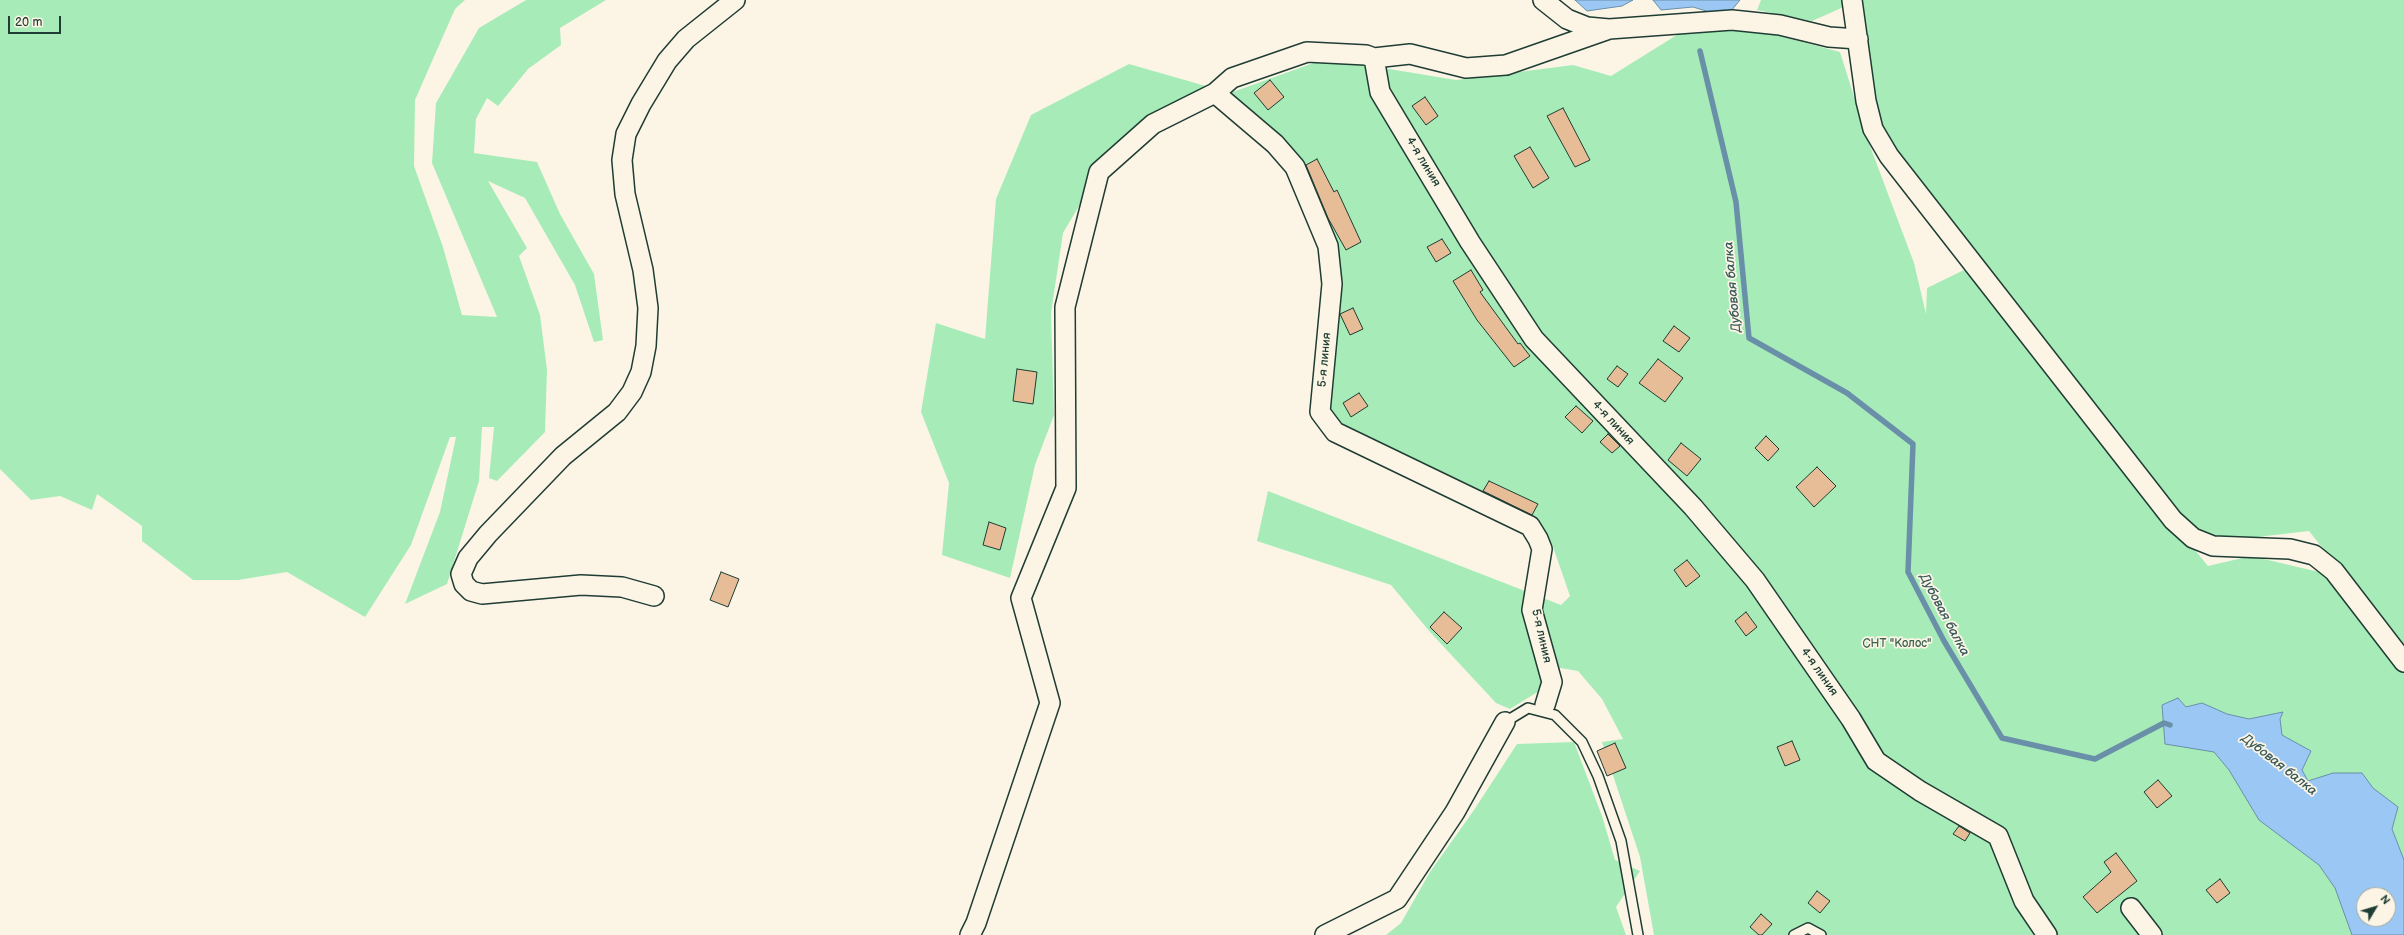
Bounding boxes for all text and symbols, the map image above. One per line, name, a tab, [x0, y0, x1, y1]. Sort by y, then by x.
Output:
scale bar	[10, 8, 63, 34]
text: 20 m	[15, 15, 42, 30]
street label: 4-я линия	[1403, 135, 1443, 189]
water label: Дубовая балка	[1721, 241, 1745, 333]
street label: 5-я линия	[1315, 332, 1335, 388]
street label: 4-я линия	[1589, 398, 1637, 448]
water label: Дубовая балка	[1916, 571, 1972, 659]
street label: 5-я линия	[1528, 608, 1554, 664]
park label: СНТ "Колос"	[1862, 637, 1932, 651]
street label: 4-я линия	[1797, 645, 1841, 699]
water label: Дубовая балка	[2238, 731, 2320, 799]
north arrow	[2356, 887, 2396, 927]
text: N	[2377, 893, 2393, 907]

